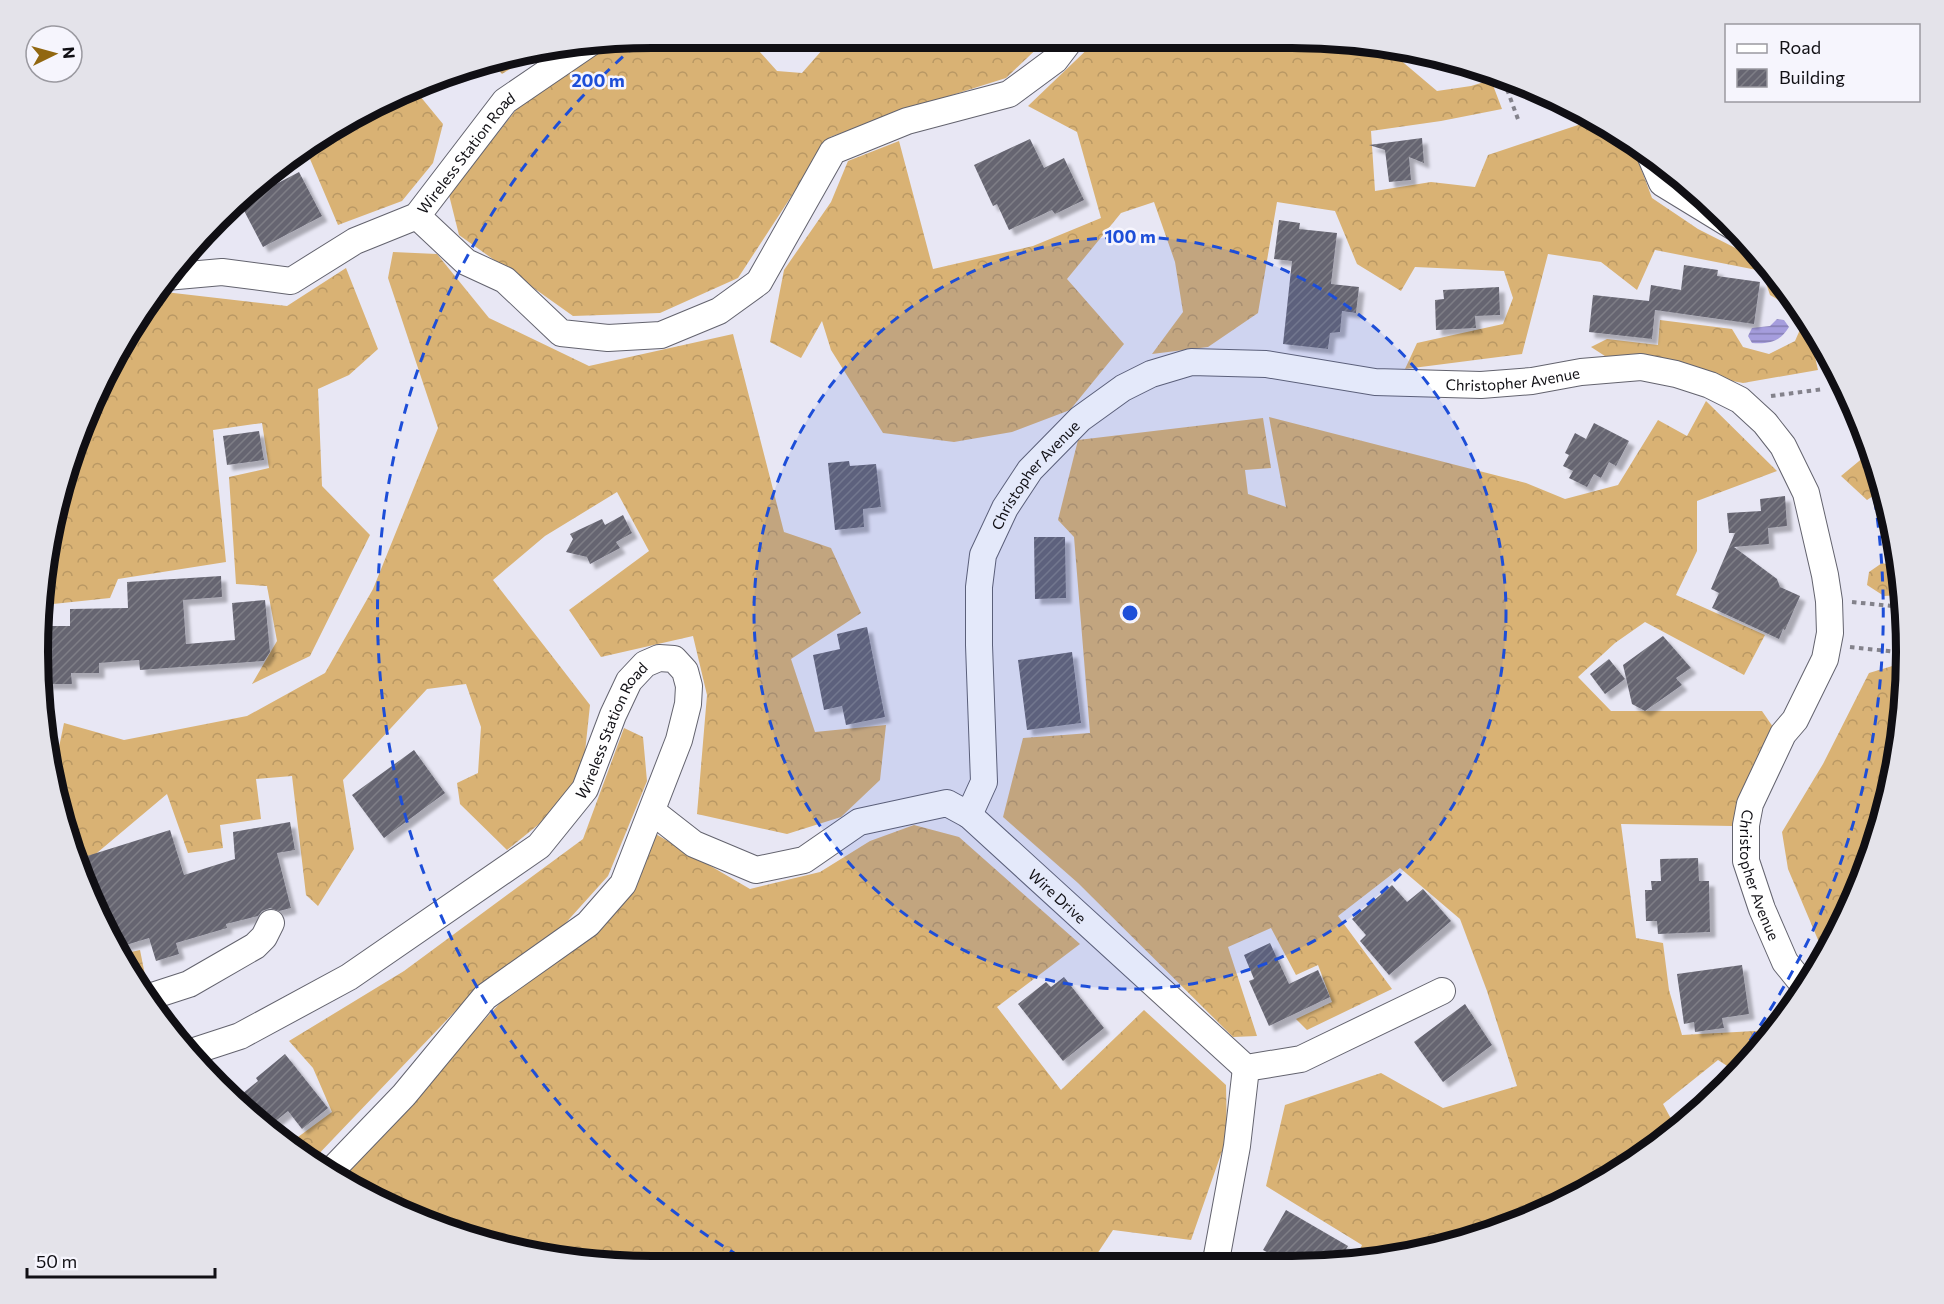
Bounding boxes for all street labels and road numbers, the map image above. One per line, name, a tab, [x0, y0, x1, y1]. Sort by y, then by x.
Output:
street label: Wireless Station Road	[413, 88, 518, 217]
street label: Christopher Avenue	[1445, 363, 1581, 394]
street label: Christopher Avenue	[987, 416, 1083, 533]
street label: Wireless Station Road	[572, 659, 651, 803]
street label: Christopher Avenue	[1736, 808, 1783, 943]
street label: Wire Drive	[1025, 865, 1090, 927]

